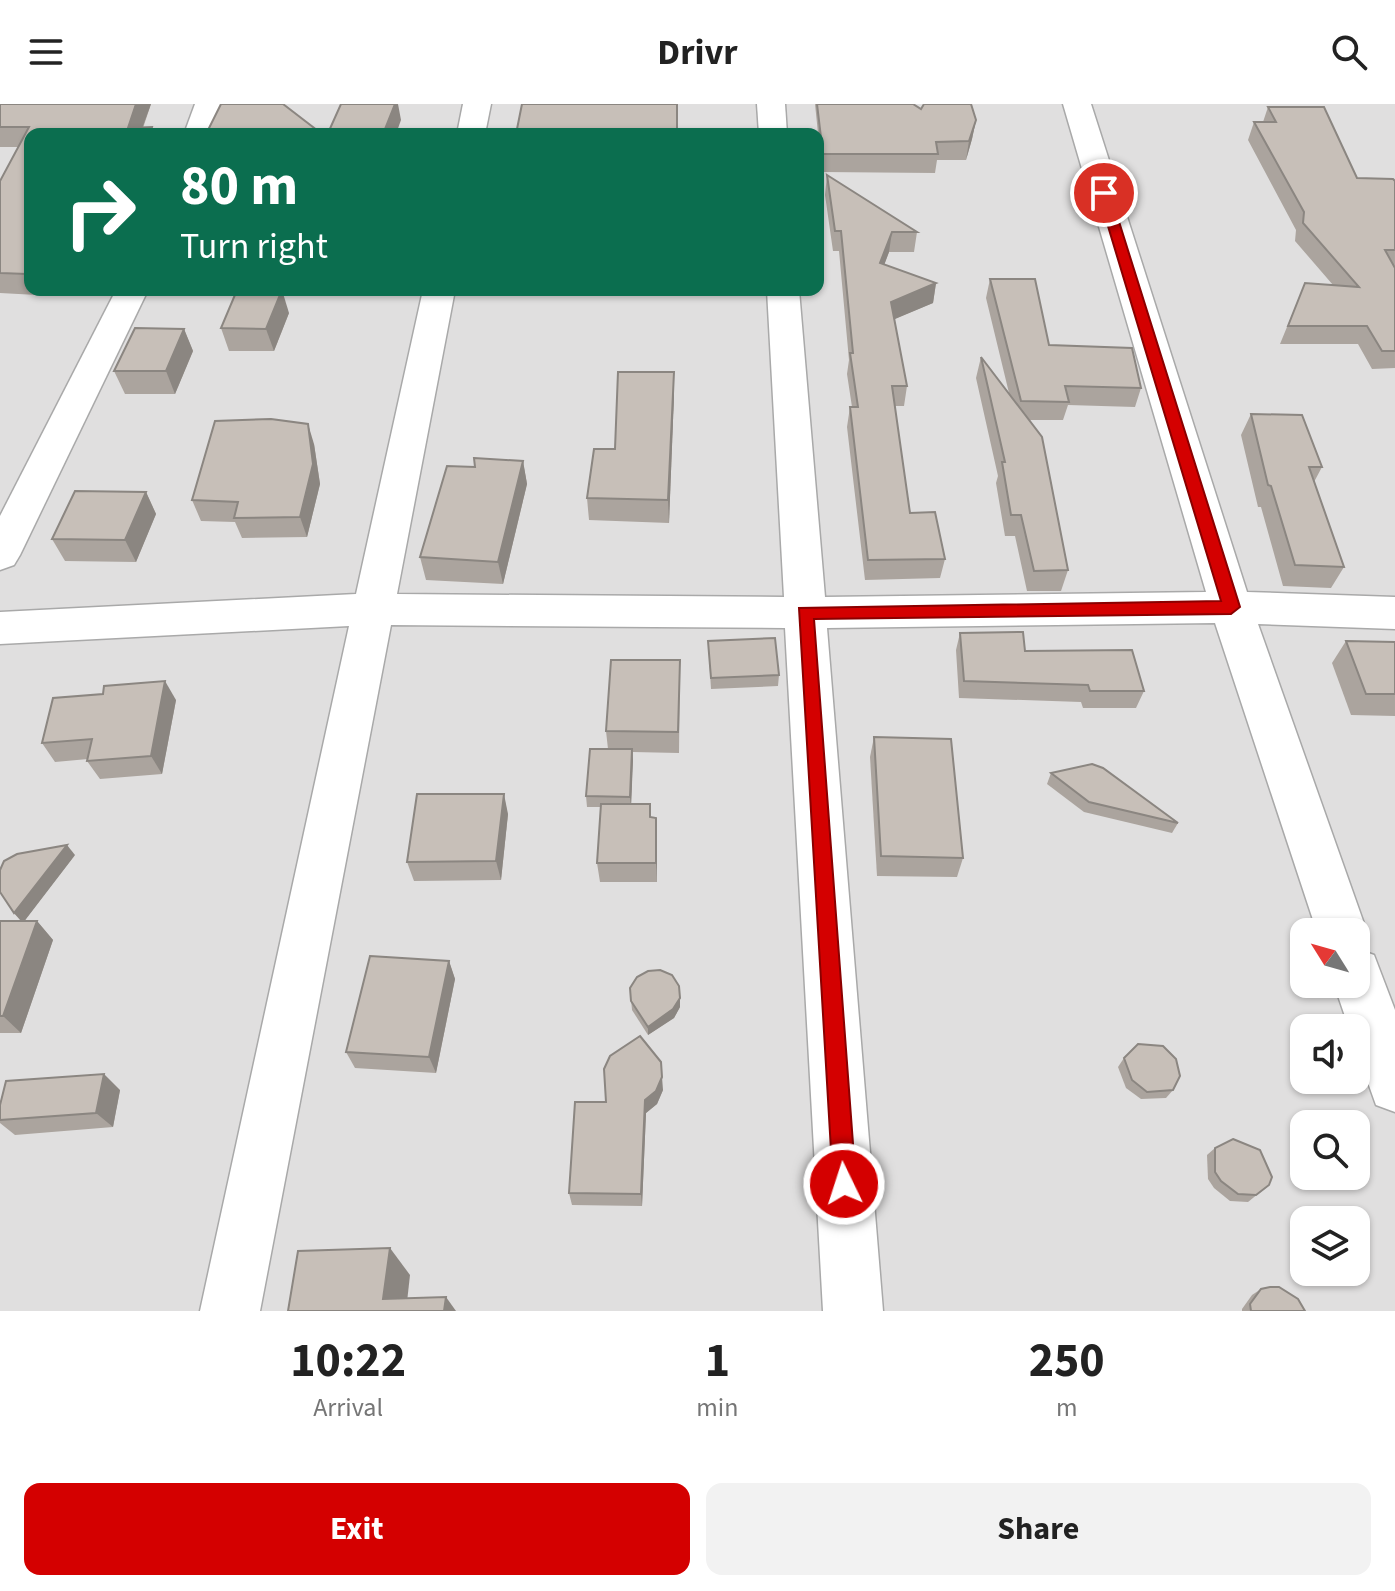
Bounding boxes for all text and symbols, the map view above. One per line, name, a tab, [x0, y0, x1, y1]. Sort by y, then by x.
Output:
text: Drivr	[657, 27, 738, 78]
icon: menu	[24, 30, 68, 74]
icon: search	[1327, 30, 1371, 74]
text: 80 m	[180, 147, 298, 226]
pin	[1070, 159, 1138, 227]
icon: right	[48, 160, 152, 264]
icon: arrive	[1082, 171, 1126, 215]
text: Turn right	[180, 221, 328, 272]
north arrow	[1290, 918, 1370, 998]
map controls	[1290, 918, 1370, 1286]
button: sound	[1290, 1014, 1370, 1094]
button: search	[1290, 1110, 1370, 1190]
position arrow	[802, 1142, 886, 1226]
button: layers	[1290, 1206, 1370, 1286]
text: 10:22	[290, 1327, 406, 1395]
text: 1	[705, 1327, 730, 1395]
text: 250	[1029, 1327, 1105, 1395]
text: Arrival	[313, 1389, 383, 1426]
text: min	[696, 1389, 738, 1426]
text: m	[1056, 1389, 1077, 1426]
button: Exit	[24, 1483, 690, 1575]
button: Share	[706, 1483, 1371, 1575]

